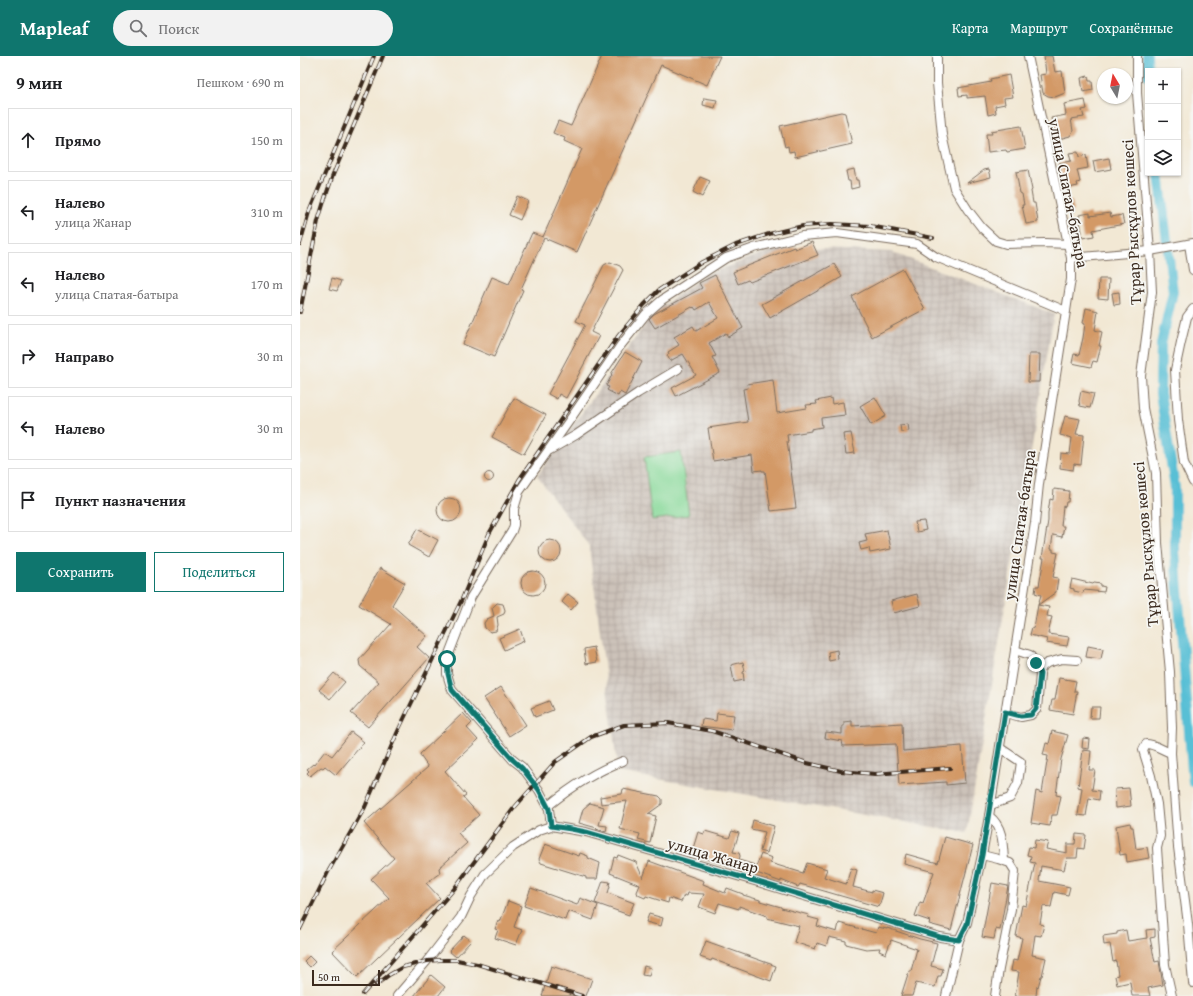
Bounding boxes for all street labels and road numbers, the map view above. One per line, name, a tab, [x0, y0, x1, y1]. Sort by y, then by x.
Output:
street label: улица Спатая-батыра	[1043, 115, 1095, 270]
street label: Тұрар Рысқұлов көшесі	[1115, 138, 1147, 305]
street label: улица Спатая-батыра	[996, 448, 1042, 603]
street label: Тұрар Рысқұлов көшесі	[1126, 460, 1164, 628]
street label: улица Жанар	[664, 830, 762, 880]

